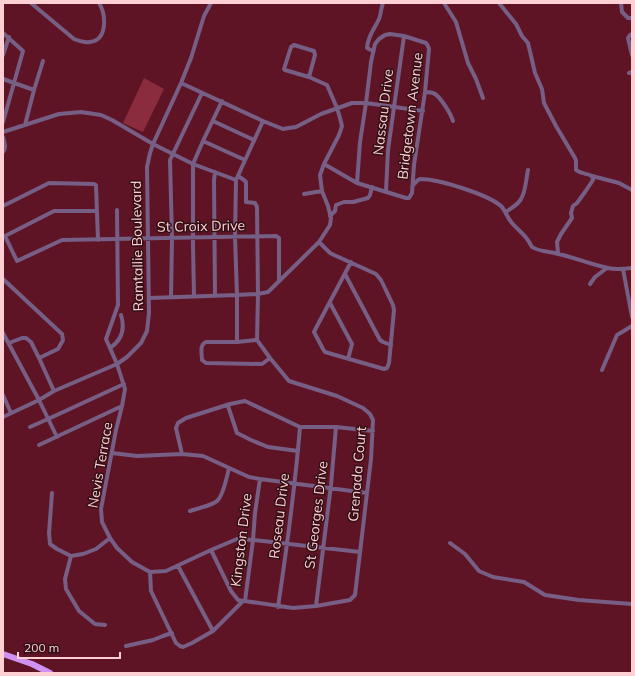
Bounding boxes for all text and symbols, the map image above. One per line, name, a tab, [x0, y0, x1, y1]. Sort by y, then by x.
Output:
street label: Bridgetown Avenue	[393, 51, 427, 181]
street label: Nassau Drive	[369, 68, 397, 156]
street label: Ramtallie Boulevard	[127, 181, 147, 311]
street label: St Croix Drive	[157, 216, 245, 236]
street label: Nevis Terrace	[84, 420, 116, 510]
street label: Grenada Court	[344, 426, 370, 522]
street label: St Georges Drive	[300, 460, 332, 570]
street label: Roseau Drive	[265, 472, 293, 560]
street label: Kingston Drive	[226, 492, 256, 588]
scale bar	[18, 634, 120, 660]
text: 200 m	[24, 640, 59, 655]

